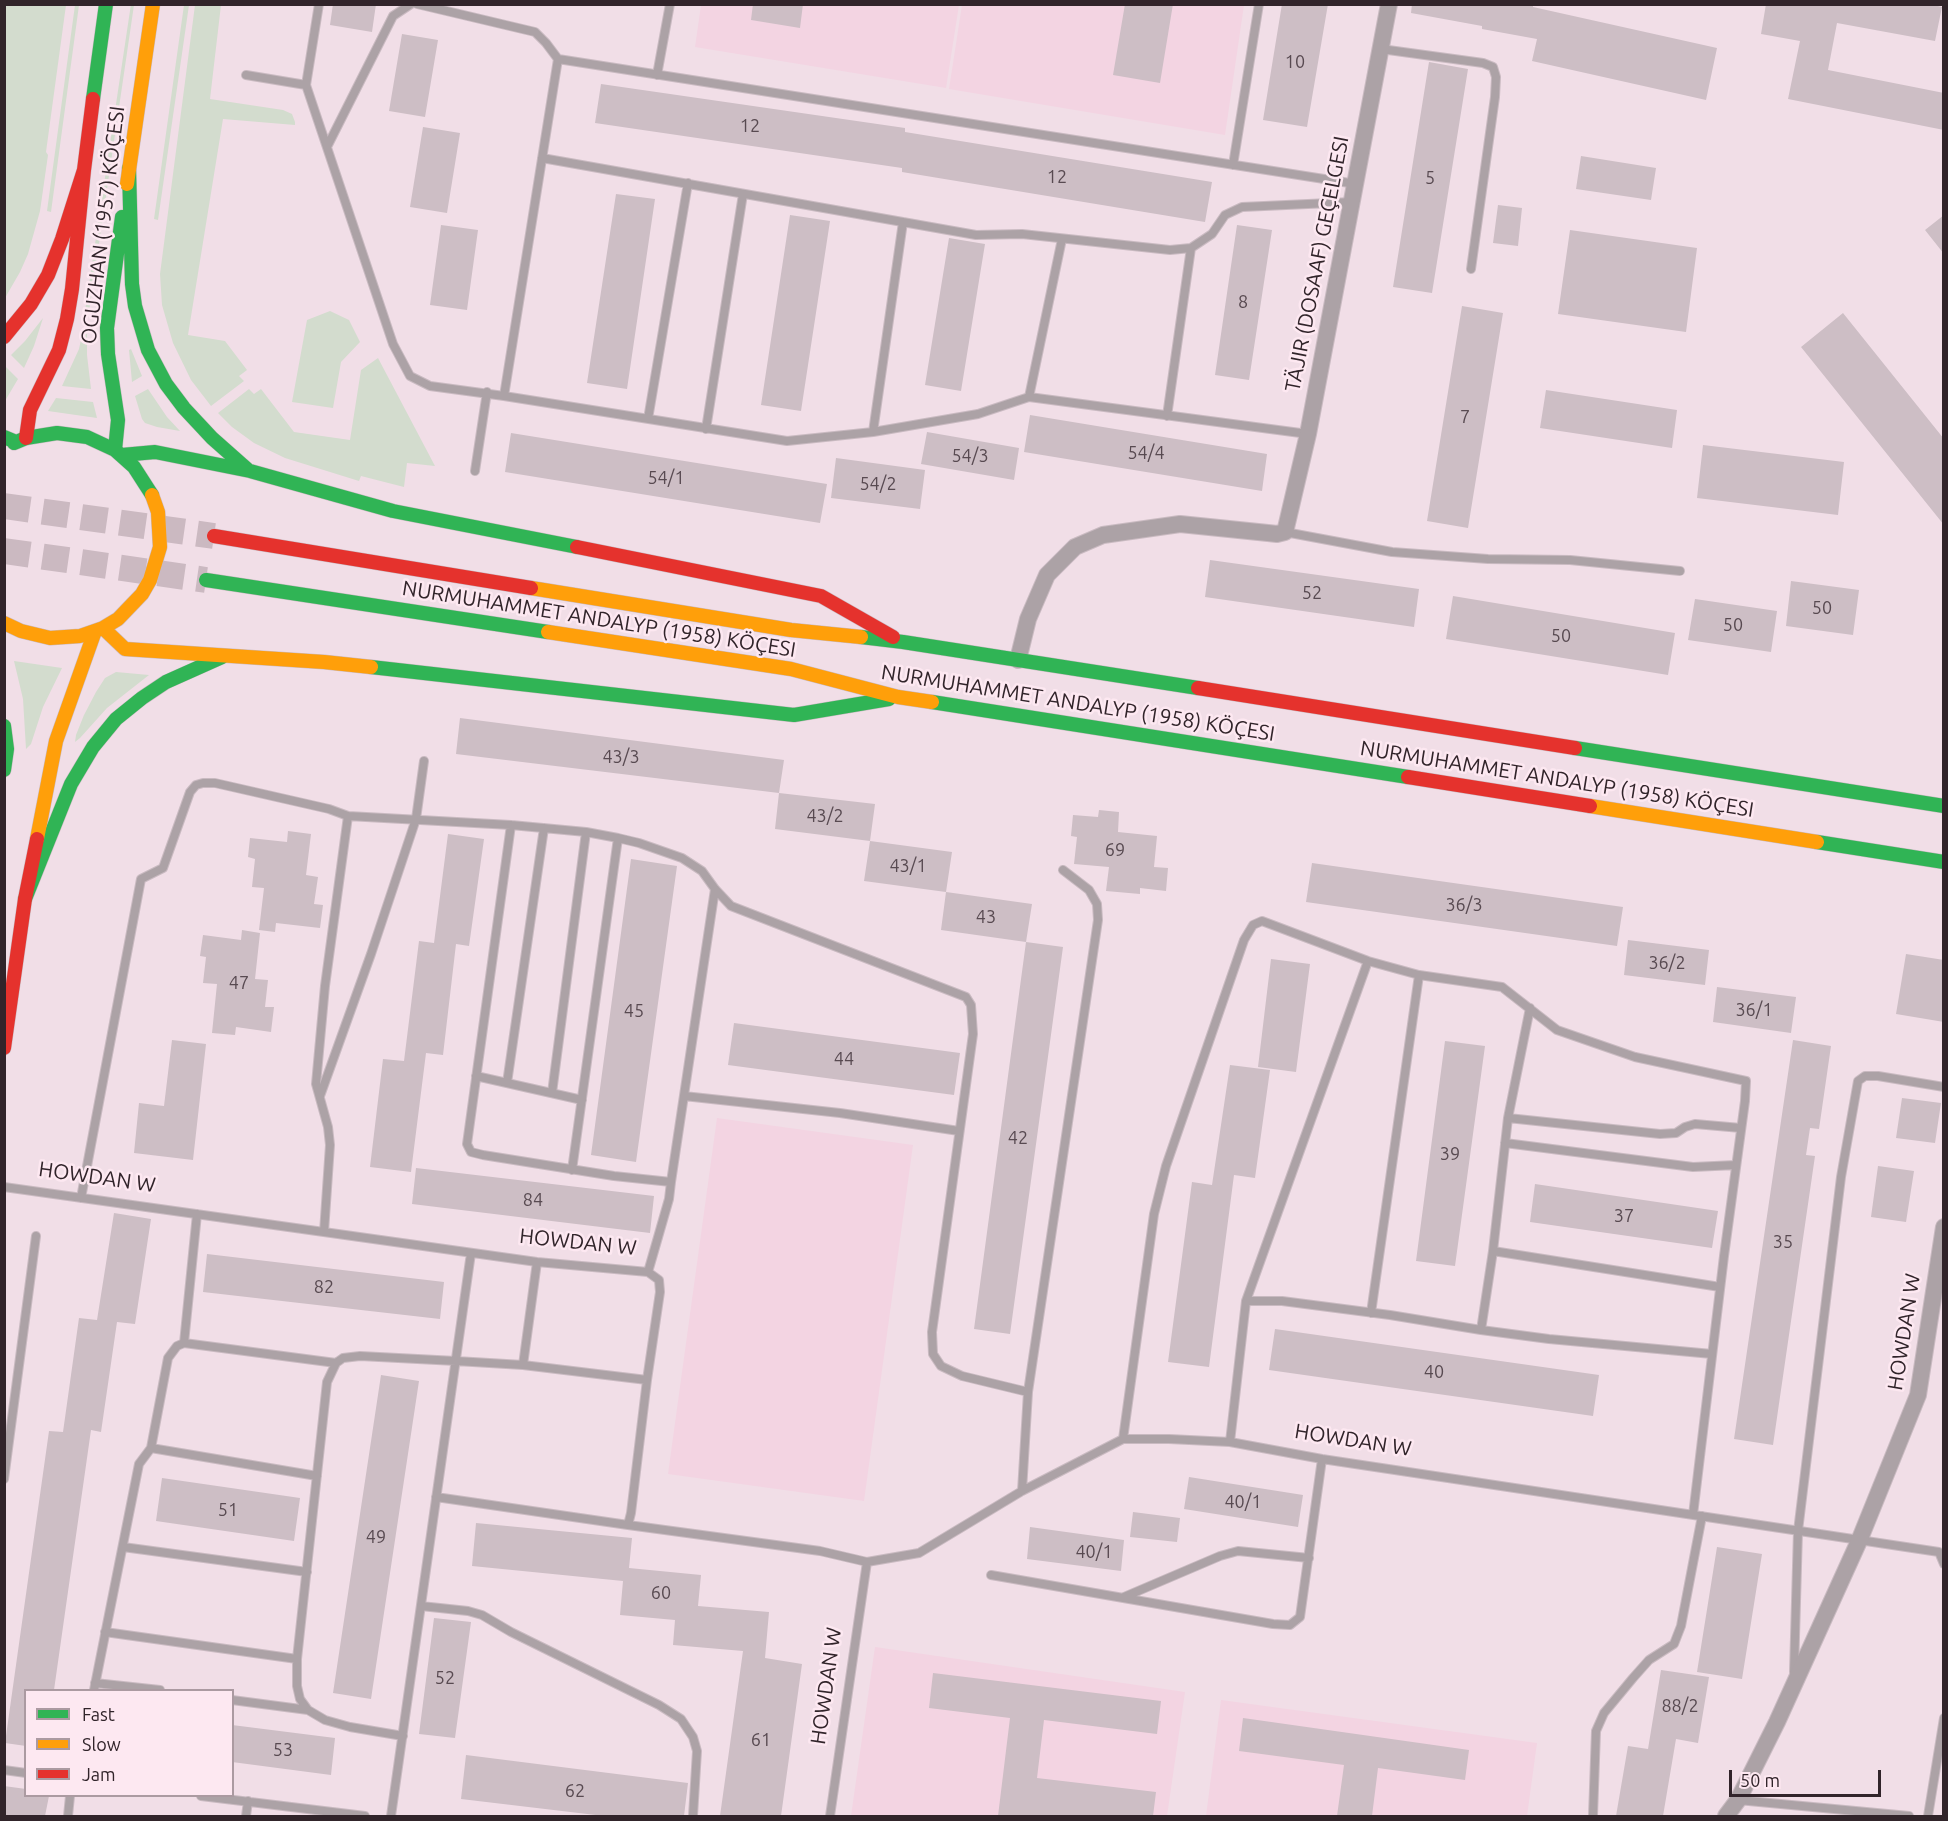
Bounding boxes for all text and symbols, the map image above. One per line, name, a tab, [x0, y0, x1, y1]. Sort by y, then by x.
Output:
house number: 10	[1285, 51, 1305, 73]
street label: OGUZHAN (1957) KÖÇESI	[76, 105, 130, 345]
house number: 12	[740, 115, 760, 137]
street label: TÄJIR (DOSAAF) GEÇELGESI	[1280, 134, 1354, 394]
house number: 12	[1047, 166, 1067, 188]
house number: 5	[1425, 167, 1435, 189]
house number: 8	[1238, 291, 1248, 313]
house number: 7	[1460, 406, 1470, 428]
house number: 54/4	[1127, 442, 1165, 464]
house number: 54/3	[951, 445, 989, 467]
house number: 54/1	[647, 467, 685, 489]
house number: 54/2	[859, 473, 897, 495]
street label: NURMUHAMMET ANDALYP (1958) KÖÇESI	[400, 575, 798, 663]
house number: 52	[1302, 582, 1322, 604]
house number: 50	[1812, 597, 1832, 619]
house number: 50	[1723, 614, 1743, 636]
house number: 50	[1551, 625, 1571, 647]
street label: NURMUHAMMET ANDALYP (1958) KÖÇESI	[879, 659, 1277, 747]
street label: NURMUHAMMET ANDALYP (1958) KÖÇESI	[1358, 735, 1756, 823]
house number: 43/3	[602, 746, 640, 768]
house number: 43/2	[806, 805, 844, 827]
house number: 69	[1105, 839, 1125, 861]
house number: 43/1	[889, 855, 927, 877]
house number: 36/3	[1445, 894, 1483, 916]
house number: 43	[976, 906, 996, 928]
house number: 36/2	[1648, 952, 1686, 974]
house number: 47	[229, 972, 249, 994]
house number: 36/1	[1735, 999, 1773, 1021]
house number: 45	[624, 1000, 644, 1022]
house number: 44	[834, 1048, 854, 1070]
house number: 42	[1008, 1127, 1028, 1149]
house number: 39	[1440, 1143, 1460, 1165]
street label: HOWDAN W	[37, 1156, 157, 1198]
house number: 84	[523, 1189, 543, 1211]
house number: 37	[1614, 1205, 1634, 1227]
street label: HOWDAN W	[518, 1223, 638, 1261]
house number: 35	[1773, 1231, 1793, 1253]
street label: HOWDAN W	[1882, 1272, 1926, 1392]
house number: 82	[314, 1276, 334, 1298]
house number: 40	[1424, 1361, 1444, 1383]
street label: HOWDAN W	[1293, 1418, 1413, 1462]
house number: 40/1	[1224, 1491, 1262, 1513]
house number: 51	[218, 1499, 238, 1521]
house number: 49	[366, 1526, 386, 1548]
house number: 40/1	[1075, 1541, 1113, 1563]
house number: 60	[651, 1582, 671, 1604]
street label: HOWDAN W	[805, 1626, 847, 1746]
house number: 52	[435, 1667, 455, 1689]
legend	[24, 1689, 234, 1797]
house number: 88/2	[1661, 1695, 1699, 1717]
text: Fast	[82, 1704, 115, 1724]
house number: 61	[751, 1729, 771, 1751]
text: Slow	[82, 1734, 121, 1754]
house number: 53	[273, 1739, 293, 1761]
scale bar	[1732, 1758, 1884, 1796]
text: Jam	[82, 1764, 116, 1784]
text: 50 m	[1740, 1770, 1780, 1790]
house number: 62	[565, 1780, 585, 1802]

